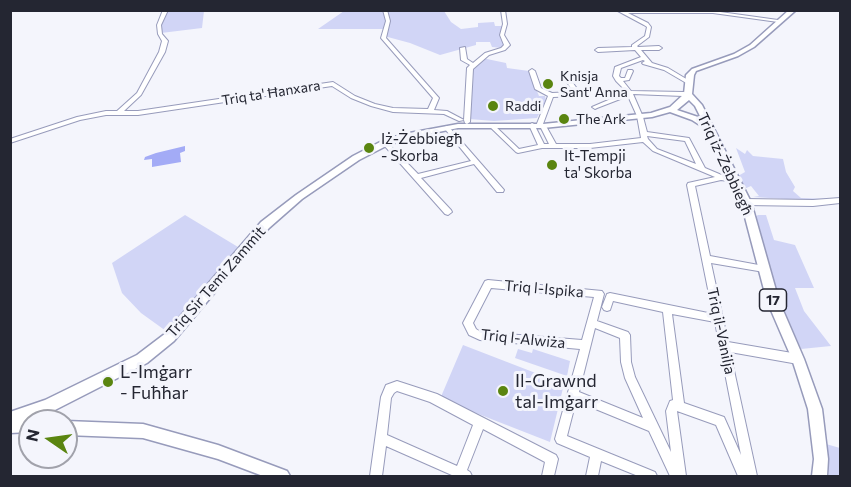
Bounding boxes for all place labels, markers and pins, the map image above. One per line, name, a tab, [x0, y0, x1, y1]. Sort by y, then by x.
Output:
place label: Knisja Sant' Anna	[560, 68, 628, 100]
marker: Knisja Sant' Anna	[541, 77, 555, 91]
place label: Raddi	[505, 98, 541, 114]
marker: Raddi	[486, 99, 500, 113]
place label: The Ark	[576, 111, 626, 127]
marker: The Ark	[557, 112, 571, 126]
place label: Iż-Żebbiegħ - Skorba	[381, 130, 463, 165]
marker: Iż-Żebbiegħ - Skorba	[362, 141, 376, 155]
place label: It-Tempji ta' Skorba	[564, 147, 632, 182]
marker: It-Tempji ta' Skorba	[545, 158, 559, 172]
place label: L-Imġarr - Fuħħar	[120, 361, 192, 404]
place label: Il-Grawnd tal-Imġarr	[515, 370, 598, 412]
marker: L-Imġarr - Fuħħar	[101, 375, 115, 389]
marker: Il-Grawnd tal-Imġarr	[496, 384, 510, 398]

